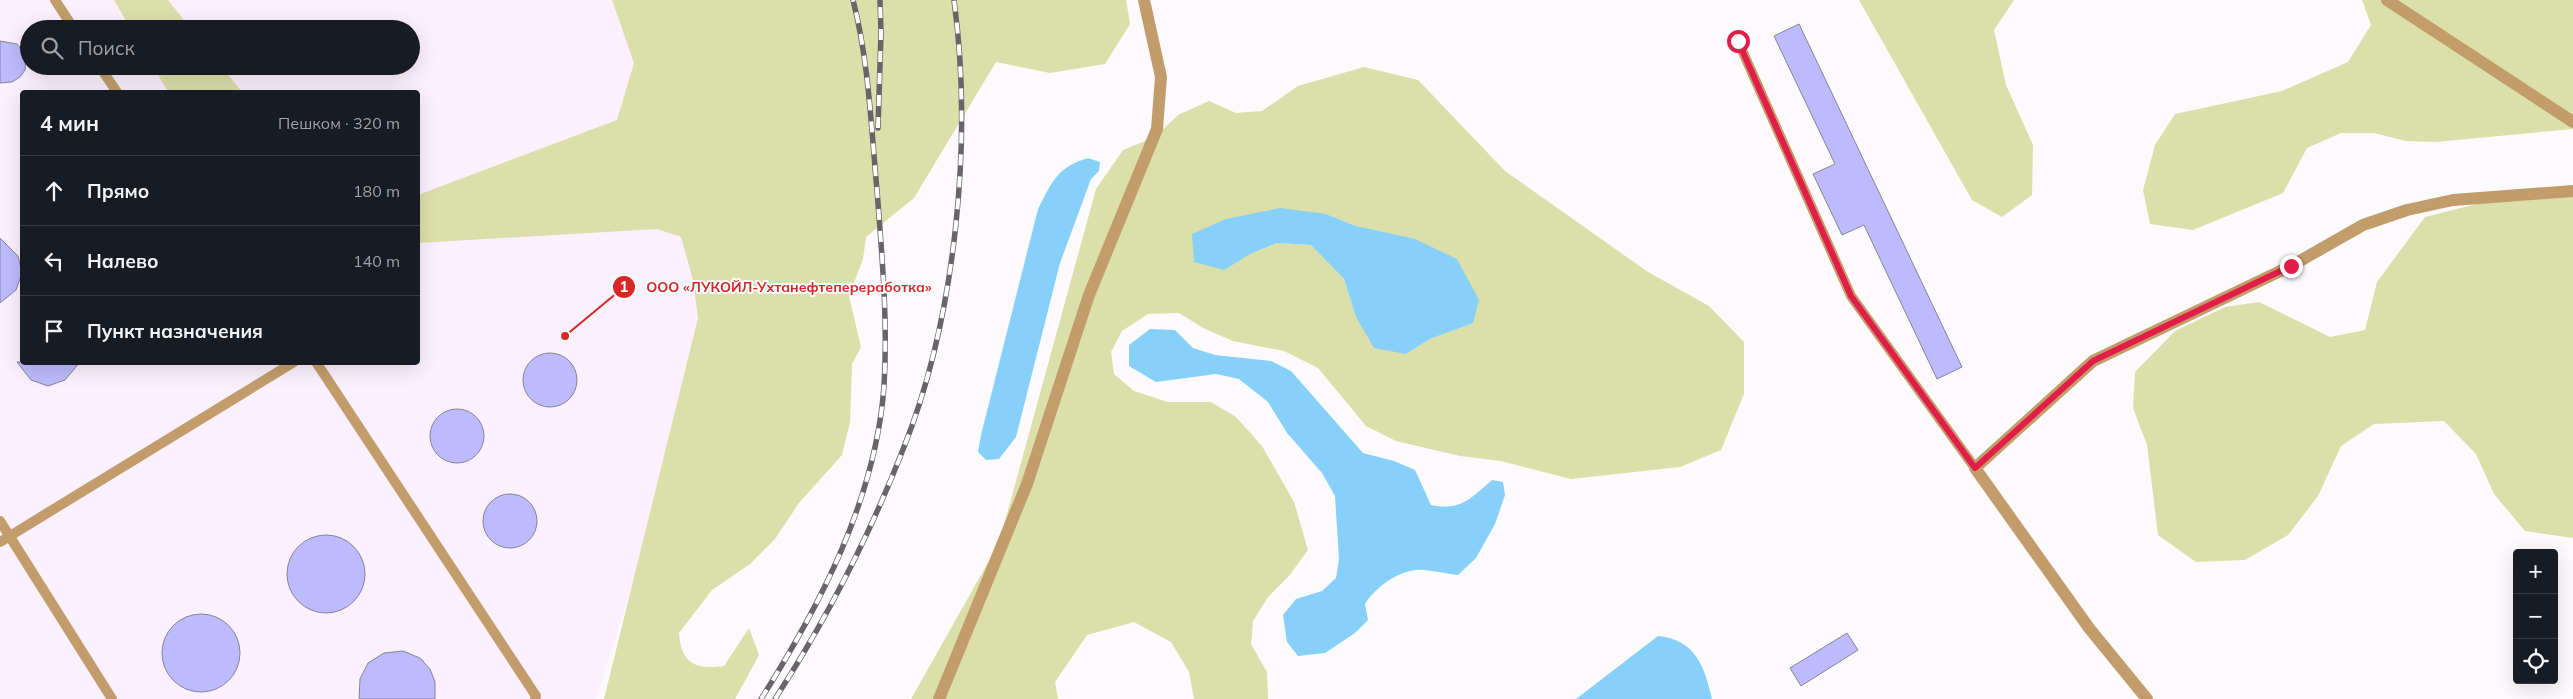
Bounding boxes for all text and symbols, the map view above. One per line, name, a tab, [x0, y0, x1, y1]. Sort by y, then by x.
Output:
search box	[20, 20, 420, 75]
route start	[1727, 30, 1750, 53]
icon: search	[38, 34, 66, 62]
text: Поиск	[78, 36, 135, 60]
text: 4 мин	[40, 110, 99, 136]
text: Пешком · 320 m	[278, 113, 400, 133]
icon: ahead	[40, 177, 68, 205]
text: Прямо	[87, 179, 149, 203]
text: 180 m	[353, 181, 400, 201]
icon: left	[40, 247, 68, 275]
text: Налево	[87, 249, 159, 273]
text: 140 m	[353, 251, 400, 271]
route end	[2280, 255, 2303, 278]
callout: ООО «ЛУКОЙЛ-Ухтанефтепереработка»	[611, 273, 942, 302]
text: 1	[619, 277, 629, 296]
text: ООО «ЛУКОЙЛ-Ухтанефтепереработка»	[646, 278, 932, 296]
icon: arrive	[40, 317, 68, 345]
text: Пункт назначения	[87, 319, 263, 343]
map controls	[2513, 549, 2558, 684]
button: +	[2513, 549, 2558, 594]
button: −	[2513, 594, 2558, 639]
button: locate	[2513, 639, 2558, 684]

